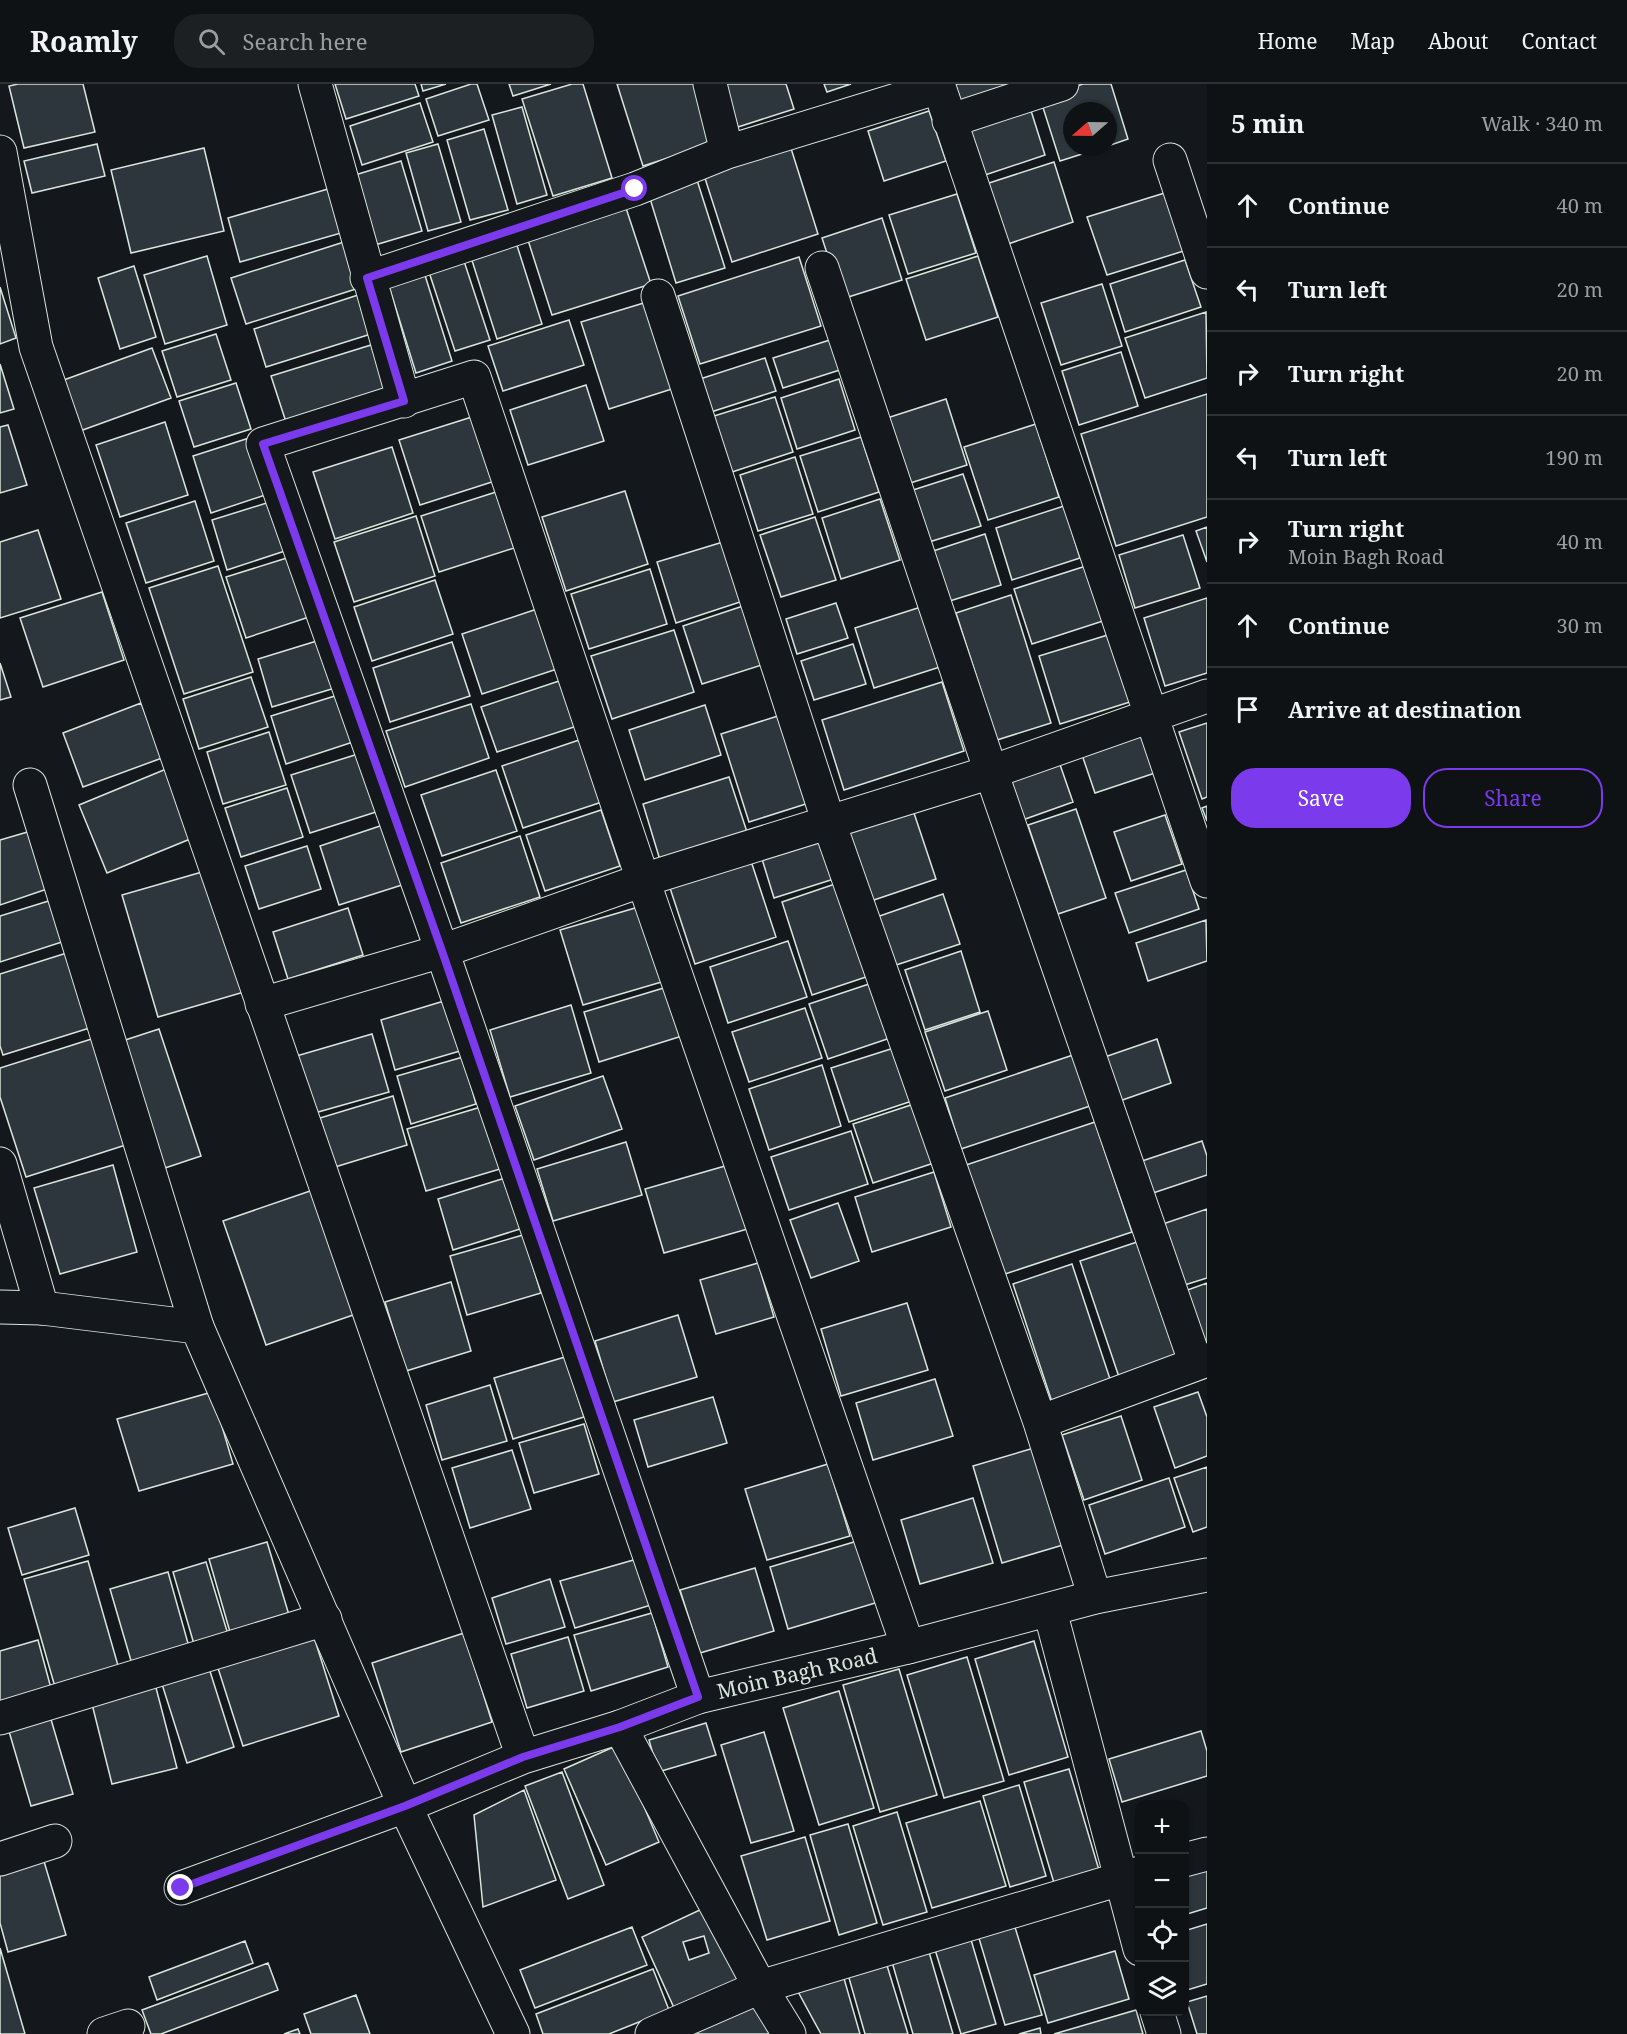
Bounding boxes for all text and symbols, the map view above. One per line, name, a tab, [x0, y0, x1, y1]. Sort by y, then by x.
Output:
search box	[174, 14, 594, 68]
text: Roamly	[30, 22, 138, 60]
icon: search	[195, 25, 228, 58]
text: Search here	[243, 26, 367, 56]
text: Home	[1258, 27, 1318, 55]
text: Map	[1351, 27, 1395, 55]
text: About	[1428, 27, 1489, 55]
text: Contact	[1522, 27, 1597, 55]
north arrow	[1063, 102, 1117, 156]
text: 5 min	[1231, 105, 1305, 141]
text: Walk · 340 m	[1481, 110, 1603, 137]
route start	[621, 175, 647, 201]
icon: ahead	[1231, 189, 1264, 222]
text: Continue	[1288, 190, 1390, 220]
text: 40 m	[1557, 192, 1603, 219]
icon: left	[1231, 273, 1264, 306]
text: Turn left	[1288, 274, 1387, 304]
text: 20 m	[1557, 276, 1603, 303]
icon: right	[1231, 357, 1264, 390]
text: Turn right	[1288, 358, 1404, 388]
text: 20 m	[1557, 360, 1603, 387]
icon: left	[1231, 441, 1264, 474]
text: Turn left	[1288, 442, 1387, 472]
text: 190 m	[1545, 444, 1603, 471]
text: Turn right	[1288, 513, 1404, 543]
icon: right	[1231, 525, 1264, 558]
text: 40 m	[1557, 528, 1603, 555]
text: Moin Bagh Road	[1288, 543, 1444, 570]
icon: ahead	[1231, 609, 1264, 642]
text: Continue	[1288, 610, 1390, 640]
text: 30 m	[1557, 612, 1603, 639]
icon: arrive	[1231, 693, 1264, 726]
text: Arrive at destination	[1288, 694, 1522, 724]
button: Save	[1231, 768, 1411, 828]
button: Share	[1423, 768, 1603, 828]
street label: Moin Bagh Road	[714, 1641, 880, 1705]
map controls	[1135, 1800, 1189, 2016]
button: +	[1135, 1800, 1189, 1854]
button: −	[1135, 1854, 1189, 1908]
route end	[167, 1874, 193, 1900]
button: locate	[1135, 1908, 1189, 1962]
button: layers	[1135, 1962, 1189, 2016]

